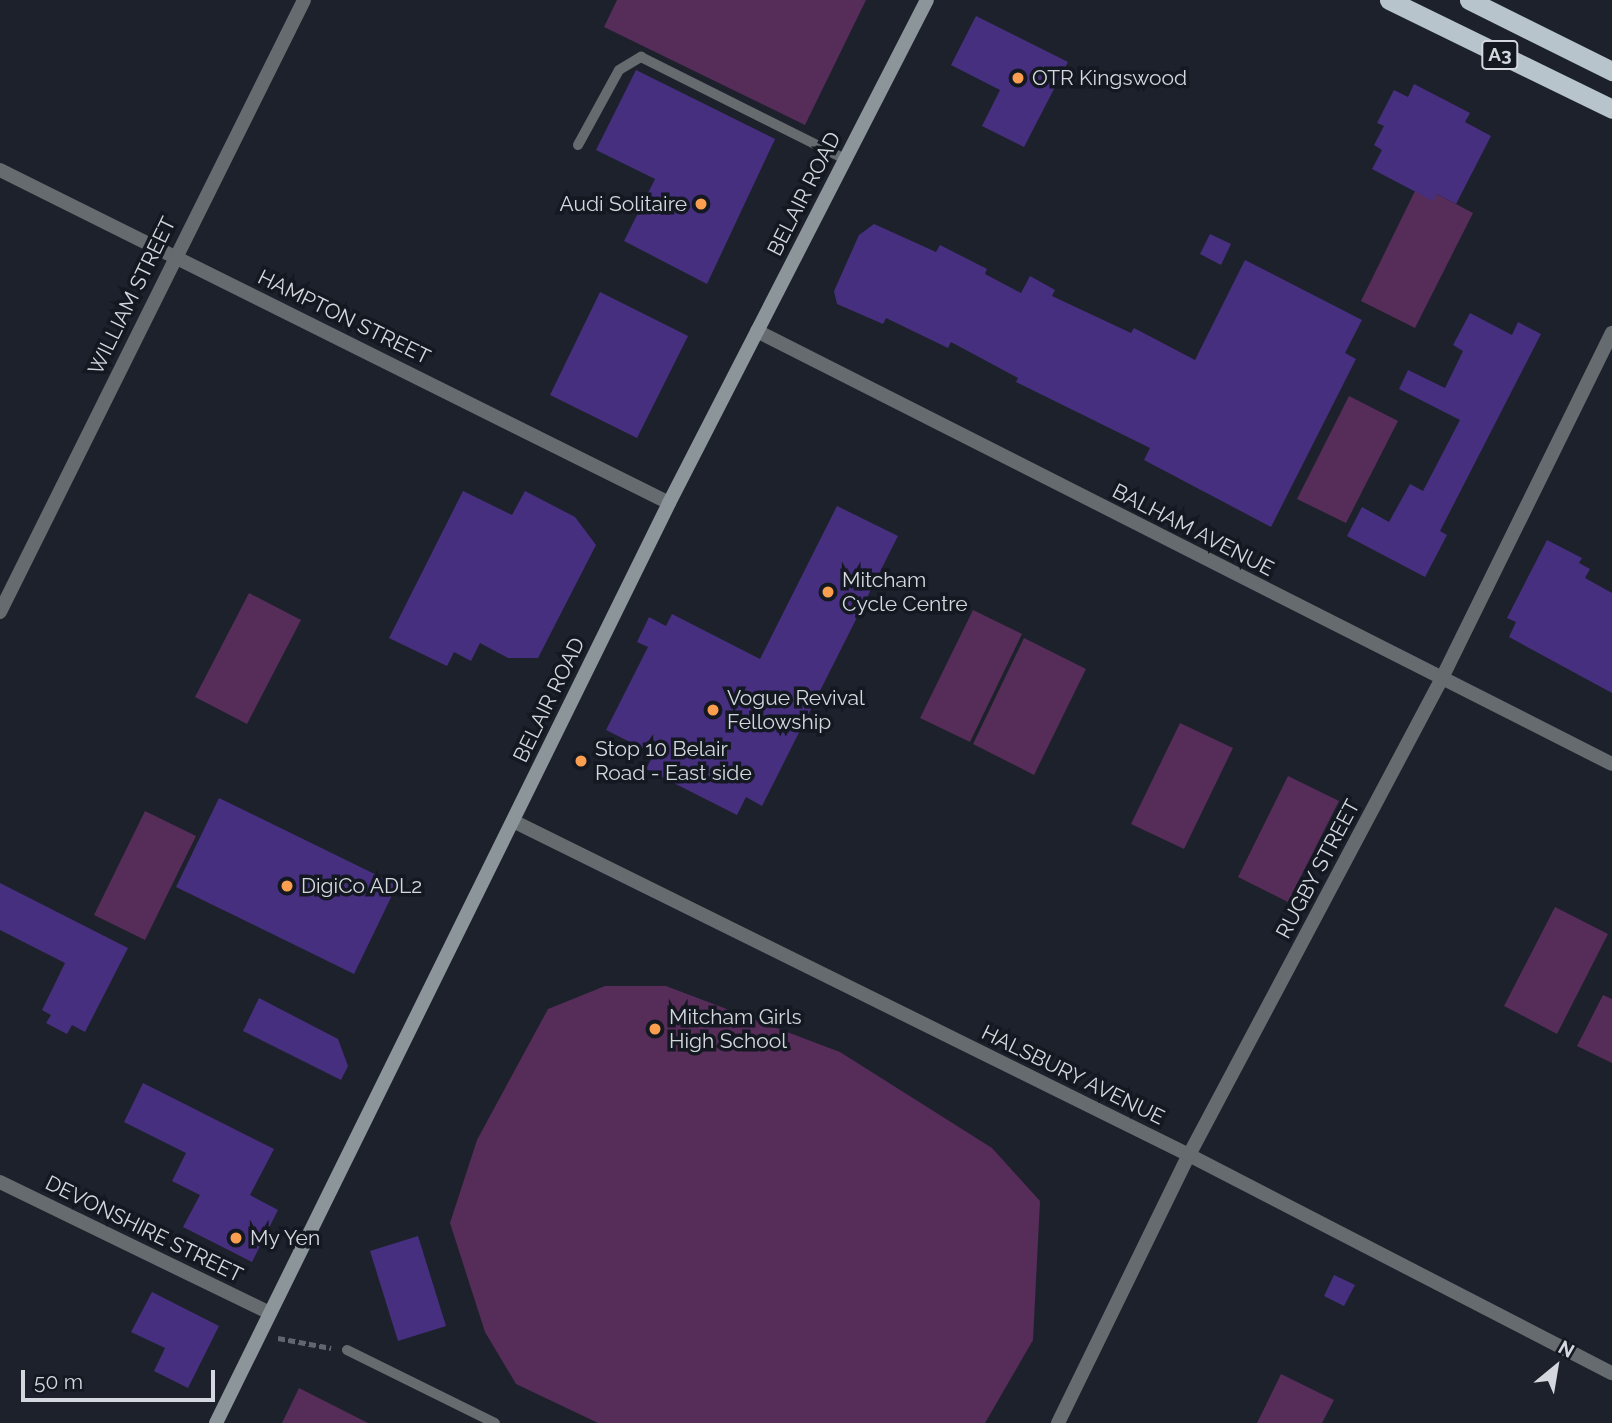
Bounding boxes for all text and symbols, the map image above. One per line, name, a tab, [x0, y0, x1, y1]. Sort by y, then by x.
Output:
road number: A3	[1481, 40, 1519, 70]
place label: OTR Kingswood	[1032, 65, 1187, 91]
marker: OTR Kingswood	[1010, 70, 1026, 86]
street label: BELAIR ROAD	[762, 128, 846, 260]
place label: Audi Solitaire	[560, 191, 687, 217]
marker: Audi Solitaire	[693, 196, 709, 212]
street label: WILLIAM STREET	[83, 213, 181, 379]
street label: HAMPTON STREET	[254, 264, 434, 370]
street label: BALHAM AVENUE	[1108, 478, 1278, 582]
place label: Mitcham Cycle Centre	[842, 567, 968, 617]
marker: Mitcham Cycle Centre	[820, 584, 836, 600]
street label: BELAIR ROAD	[508, 634, 590, 766]
place label: Vogue Revival Fellowship	[727, 685, 865, 735]
marker: Vogue Revival Fellowship	[705, 702, 721, 718]
place label: Stop 10 Belair Road - East side	[595, 736, 752, 786]
marker: Stop 10 Belair Road - East side	[573, 753, 589, 769]
street label: RUGBY STREET	[1271, 795, 1365, 943]
place label: DigiCo ADL2	[301, 873, 423, 899]
marker: DigiCo ADL2	[279, 878, 295, 894]
place label: Mitcham Girls High School	[669, 1004, 802, 1054]
street label: HALSBURY AVENUE	[977, 1020, 1169, 1130]
marker: Mitcham Girls High School	[647, 1021, 663, 1037]
street label: DEVONSHIRE STREET	[41, 1170, 247, 1288]
place label: My Yen	[250, 1225, 321, 1251]
marker: My Yen	[228, 1230, 244, 1246]
north arrow	[1521, 1332, 1591, 1402]
text: N	[1555, 1336, 1578, 1362]
scale bar	[24, 1356, 219, 1400]
text: 50 m	[34, 1369, 83, 1394]

